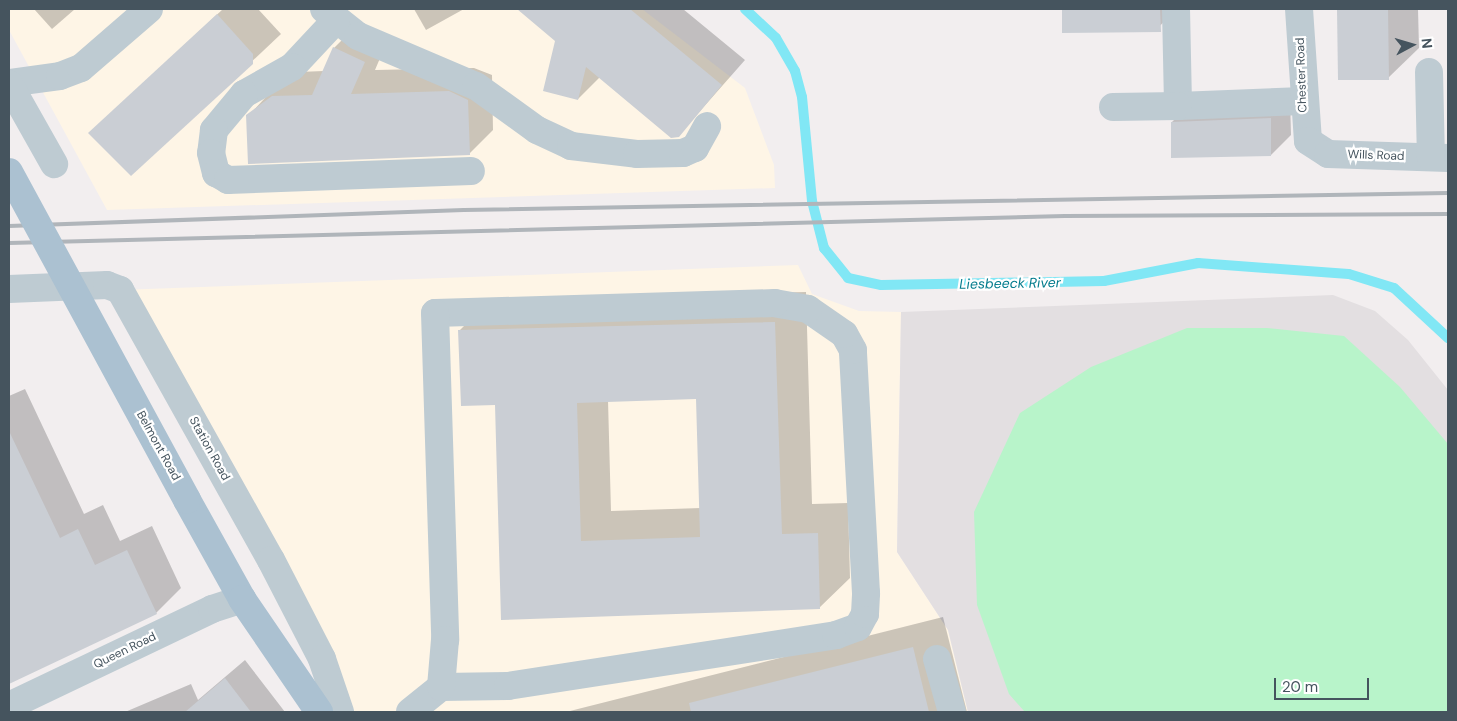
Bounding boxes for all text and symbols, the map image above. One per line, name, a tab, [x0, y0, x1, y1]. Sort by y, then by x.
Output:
north arrow	[1387, 20, 1437, 70]
street label: Chester Road	[1293, 37, 1311, 113]
text: N	[1417, 37, 1436, 49]
street label: Wills Road	[1347, 148, 1405, 164]
water label: Liesbeeck River	[959, 274, 1061, 292]
street label: Belmont Road	[133, 409, 183, 483]
street label: Station Road	[186, 415, 232, 483]
street label: Queen Road	[91, 630, 159, 672]
scale bar	[1277, 668, 1372, 700]
text: 20 m	[1282, 677, 1318, 697]

